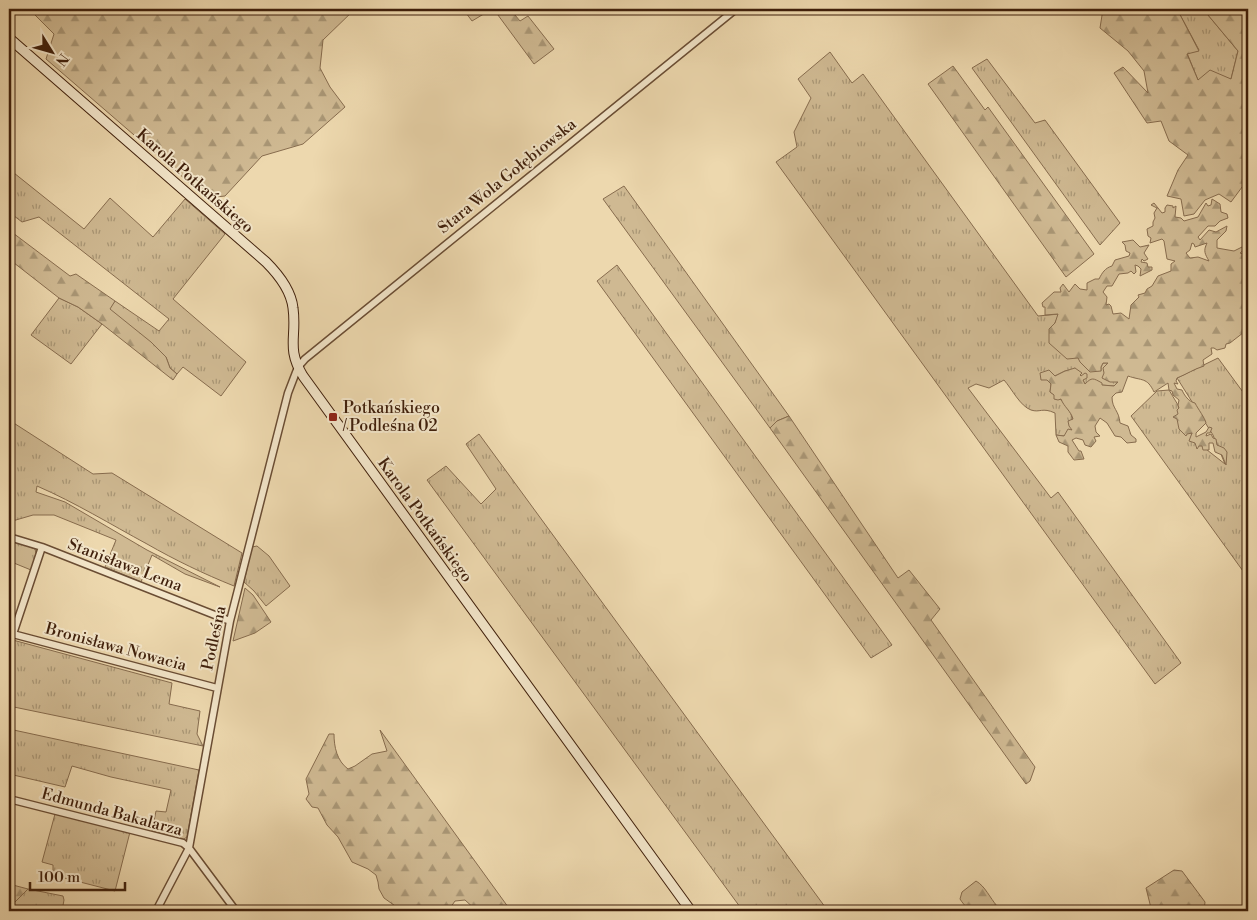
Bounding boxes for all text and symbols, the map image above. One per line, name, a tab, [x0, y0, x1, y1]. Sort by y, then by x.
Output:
north arrow	[28, 28, 78, 78]
text: N	[51, 49, 72, 69]
street label: Stara Wola Gołębiowska	[434, 114, 581, 238]
street label: Karola Potkańskiego	[132, 125, 258, 237]
place label: Potkańskiego / Podleśna 02	[342, 398, 440, 436]
marker: Potkańskiego / Podleśna 02	[327, 411, 339, 423]
street label: Karola Potkańskiego	[373, 454, 477, 586]
street label: Stanisława Lema	[65, 534, 186, 596]
street label: Podleśna	[197, 603, 231, 672]
street label: Bronisława Nowacia	[42, 618, 190, 676]
street label: Edmunda Bakalarza	[39, 784, 186, 841]
scale bar	[30, 860, 125, 892]
text: 100 m	[38, 868, 80, 887]

